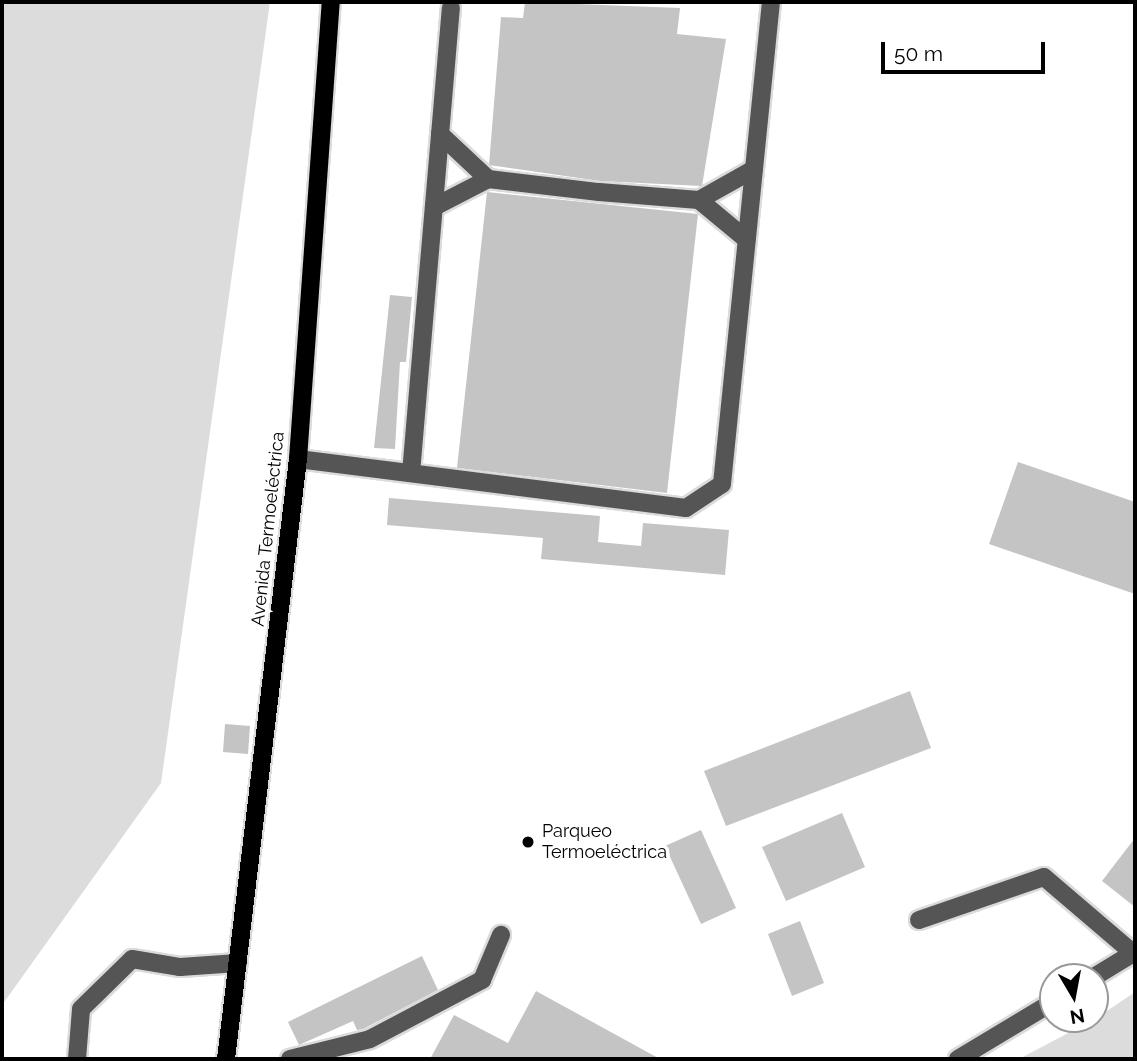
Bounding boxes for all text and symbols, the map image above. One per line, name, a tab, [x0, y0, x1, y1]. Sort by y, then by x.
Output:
scale bar	[885, 28, 1050, 72]
text: 50 m	[894, 41, 943, 66]
street label: Avenida Termoeléctrica	[247, 430, 289, 628]
place label: Parqueo Termoeléctrica	[542, 821, 667, 864]
marker: Parqueo Termoeléctrica	[520, 834, 536, 850]
north arrow	[1039, 963, 1109, 1033]
text: N	[1068, 1005, 1086, 1029]

